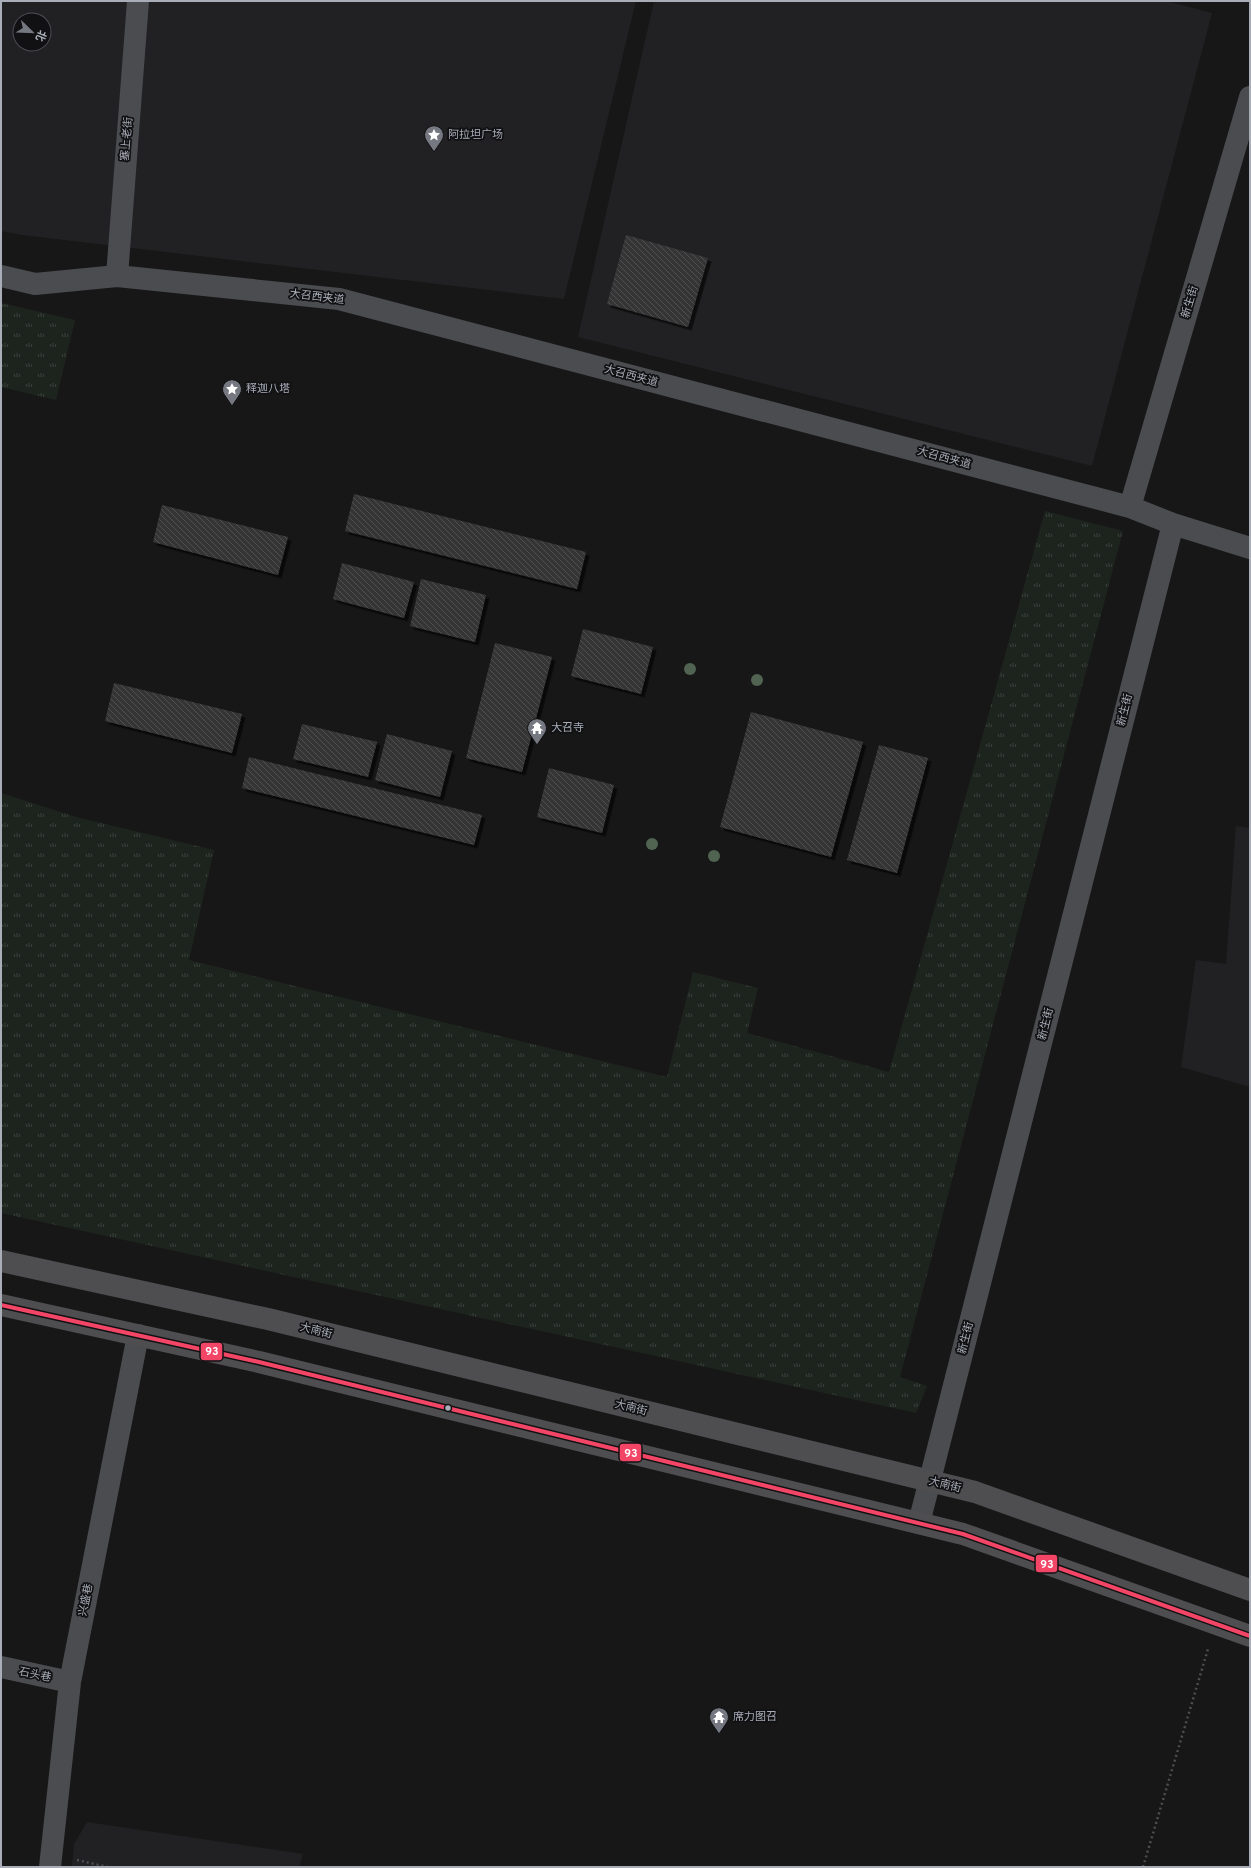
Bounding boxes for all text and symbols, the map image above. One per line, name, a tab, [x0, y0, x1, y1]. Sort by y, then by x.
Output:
north arrow	[12, 12, 52, 52]
text: 北	[32, 28, 49, 43]
street label: 塞上老街	[118, 116, 136, 162]
place icon: 阿拉坦广场	[423, 124, 445, 152]
place label: 阿拉坦广场	[448, 128, 503, 142]
street label: 新生街	[1179, 284, 1201, 320]
street label: 大召西夹道	[289, 287, 345, 307]
street label: 大召西夹道	[603, 362, 659, 390]
place icon: 释迦八塔	[221, 378, 243, 406]
place label: 释迦八塔	[246, 382, 290, 396]
street label: 大召西夹道	[916, 444, 972, 472]
street label: 新生街	[1114, 692, 1136, 728]
temple icon: 大召寺	[526, 717, 548, 745]
place label: 大召寺	[551, 721, 584, 735]
street label: 新生街	[1035, 1006, 1057, 1042]
street label: 大南街	[298, 1320, 334, 1342]
street label: 新生街	[955, 1320, 977, 1356]
line badge: 93	[200, 1342, 223, 1361]
text: 93	[205, 1345, 219, 1359]
street label: 大南街	[613, 1397, 649, 1419]
unlabelled marker	[443, 1403, 453, 1413]
line badge: 93	[619, 1443, 642, 1462]
text: 93	[624, 1447, 638, 1461]
street label: 大南街	[927, 1474, 963, 1496]
line badge: 93	[1035, 1554, 1058, 1573]
text: 93	[1040, 1558, 1054, 1572]
street label: 兴盛巷	[76, 1582, 96, 1618]
street label: 石头巷	[17, 1665, 53, 1685]
temple icon: 席力图召	[708, 1706, 730, 1734]
place label: 席力图召	[733, 1710, 777, 1724]

